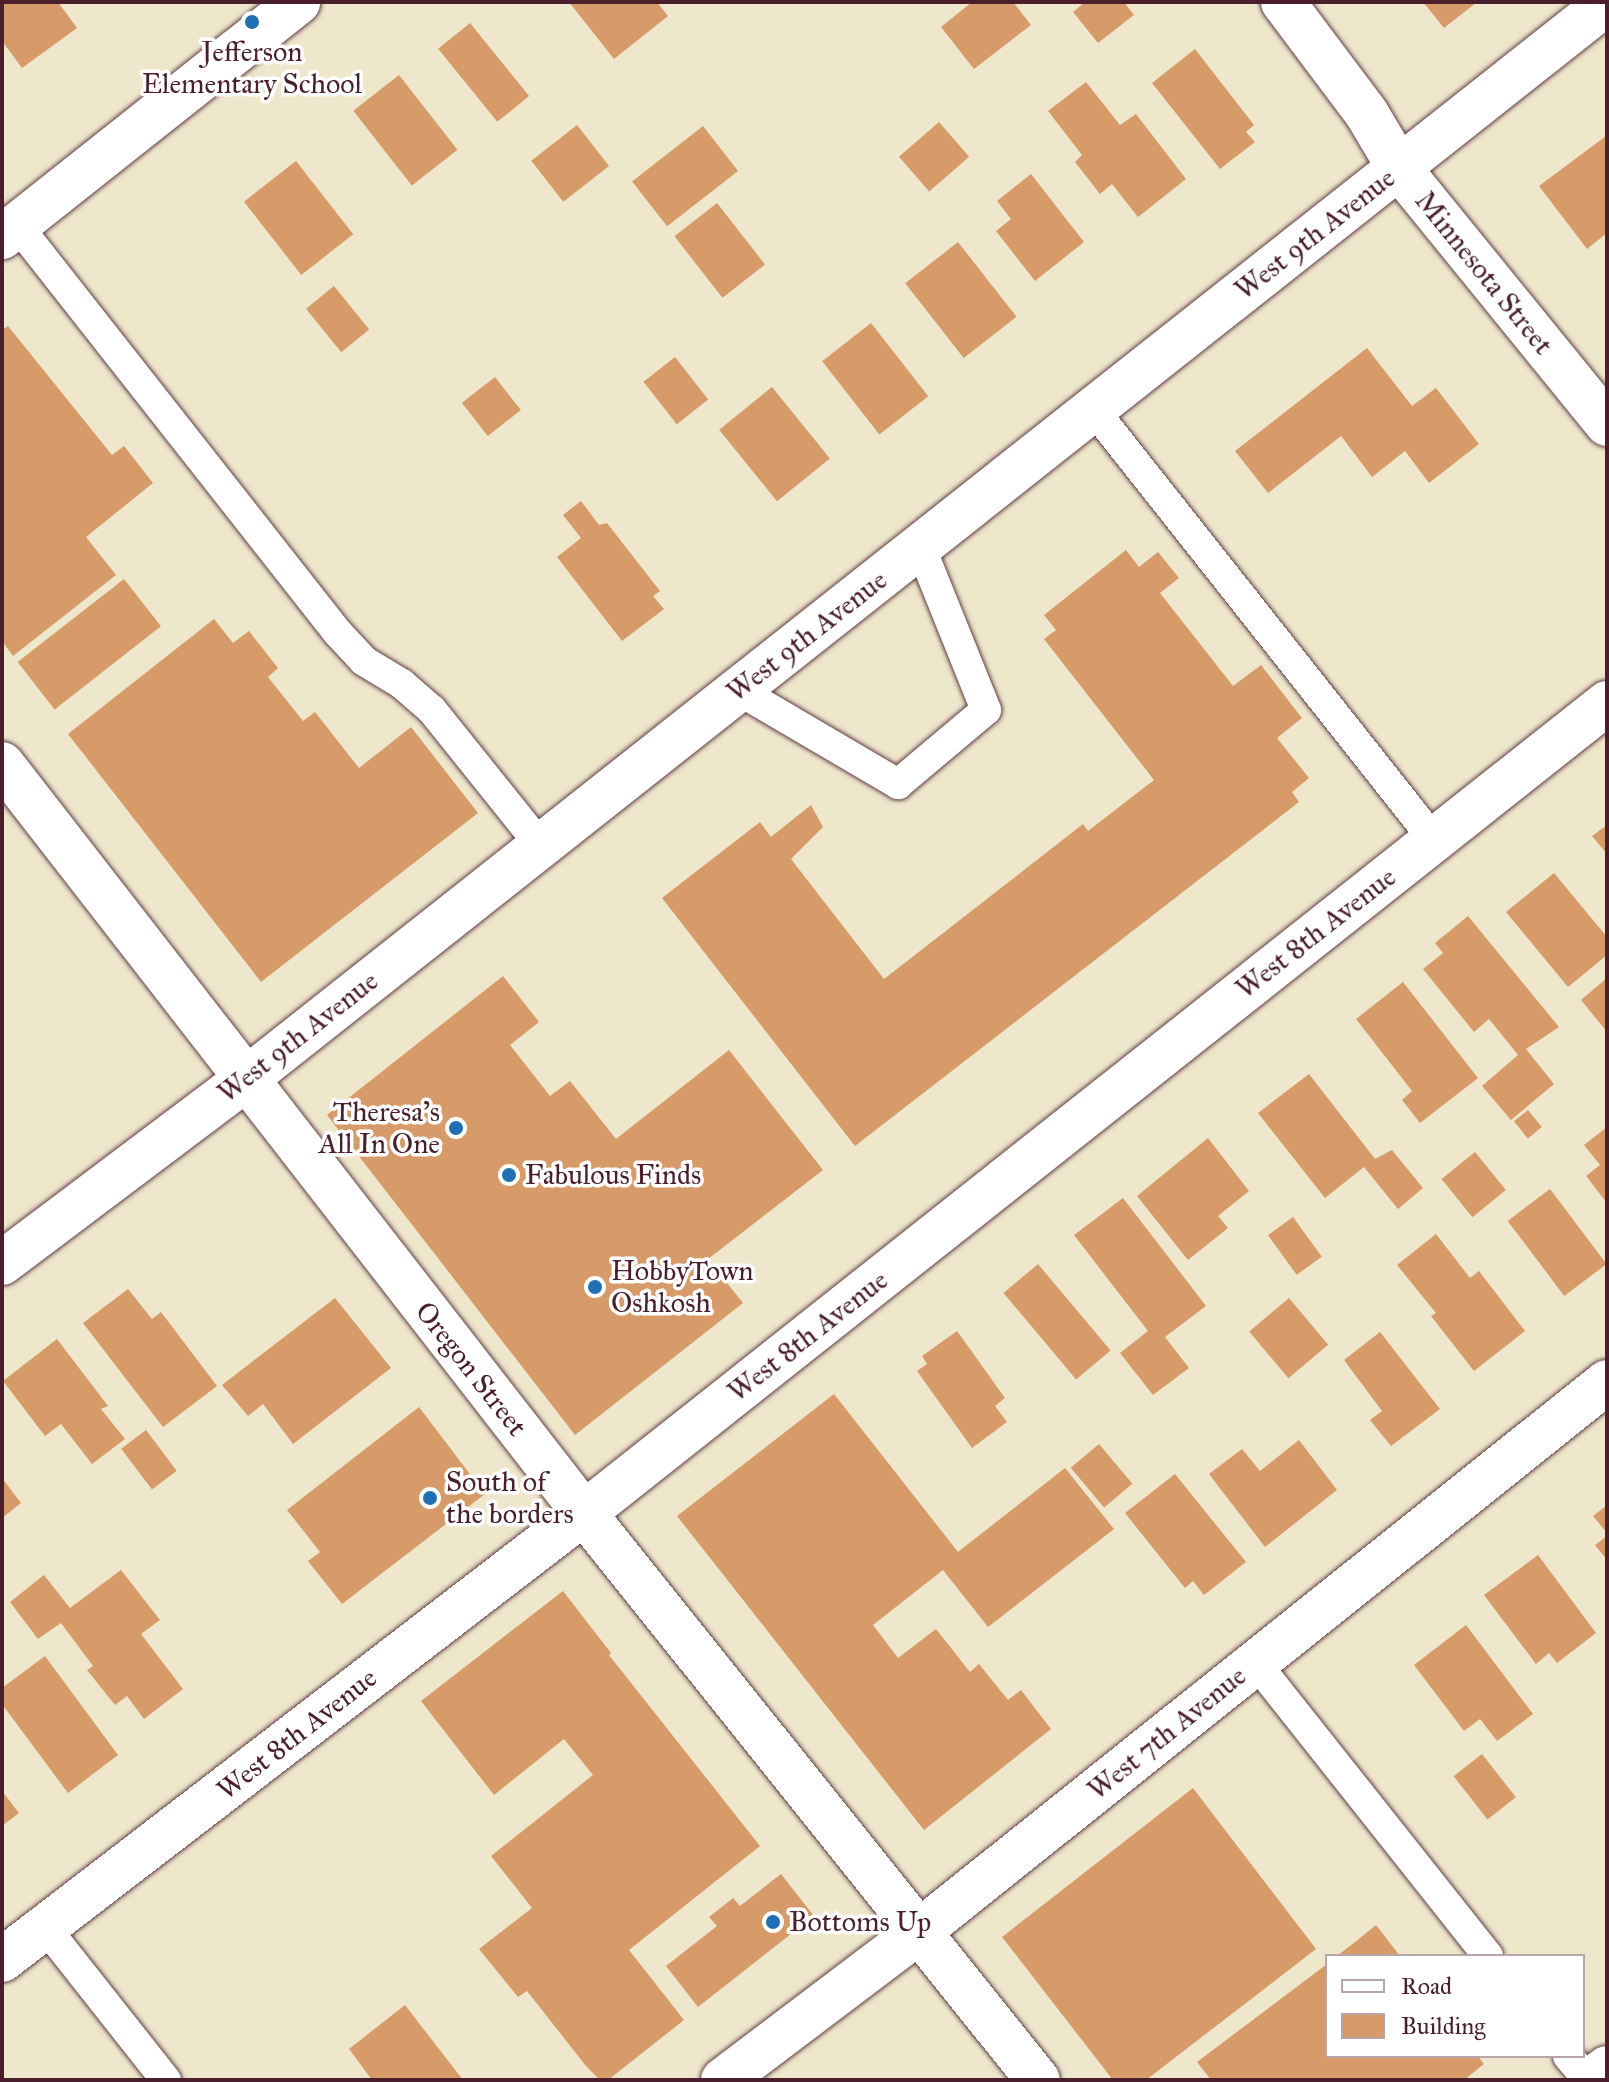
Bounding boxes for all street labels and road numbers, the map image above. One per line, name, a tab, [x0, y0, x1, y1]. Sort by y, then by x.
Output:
street label: West 9th Avenue	[1228, 161, 1402, 307]
street label: Minnesota Street	[1408, 185, 1560, 361]
street label: West 9th Avenue	[720, 563, 894, 709]
street label: West 8th Avenue	[1229, 860, 1403, 1006]
street label: West 9th Avenue	[211, 964, 385, 1110]
street label: West 8th Avenue	[721, 1263, 895, 1409]
street label: Oregon Street	[408, 1295, 534, 1443]
street label: West 7th Avenue	[1081, 1659, 1253, 1807]
street label: West 8th Avenue	[210, 1661, 384, 1807]

